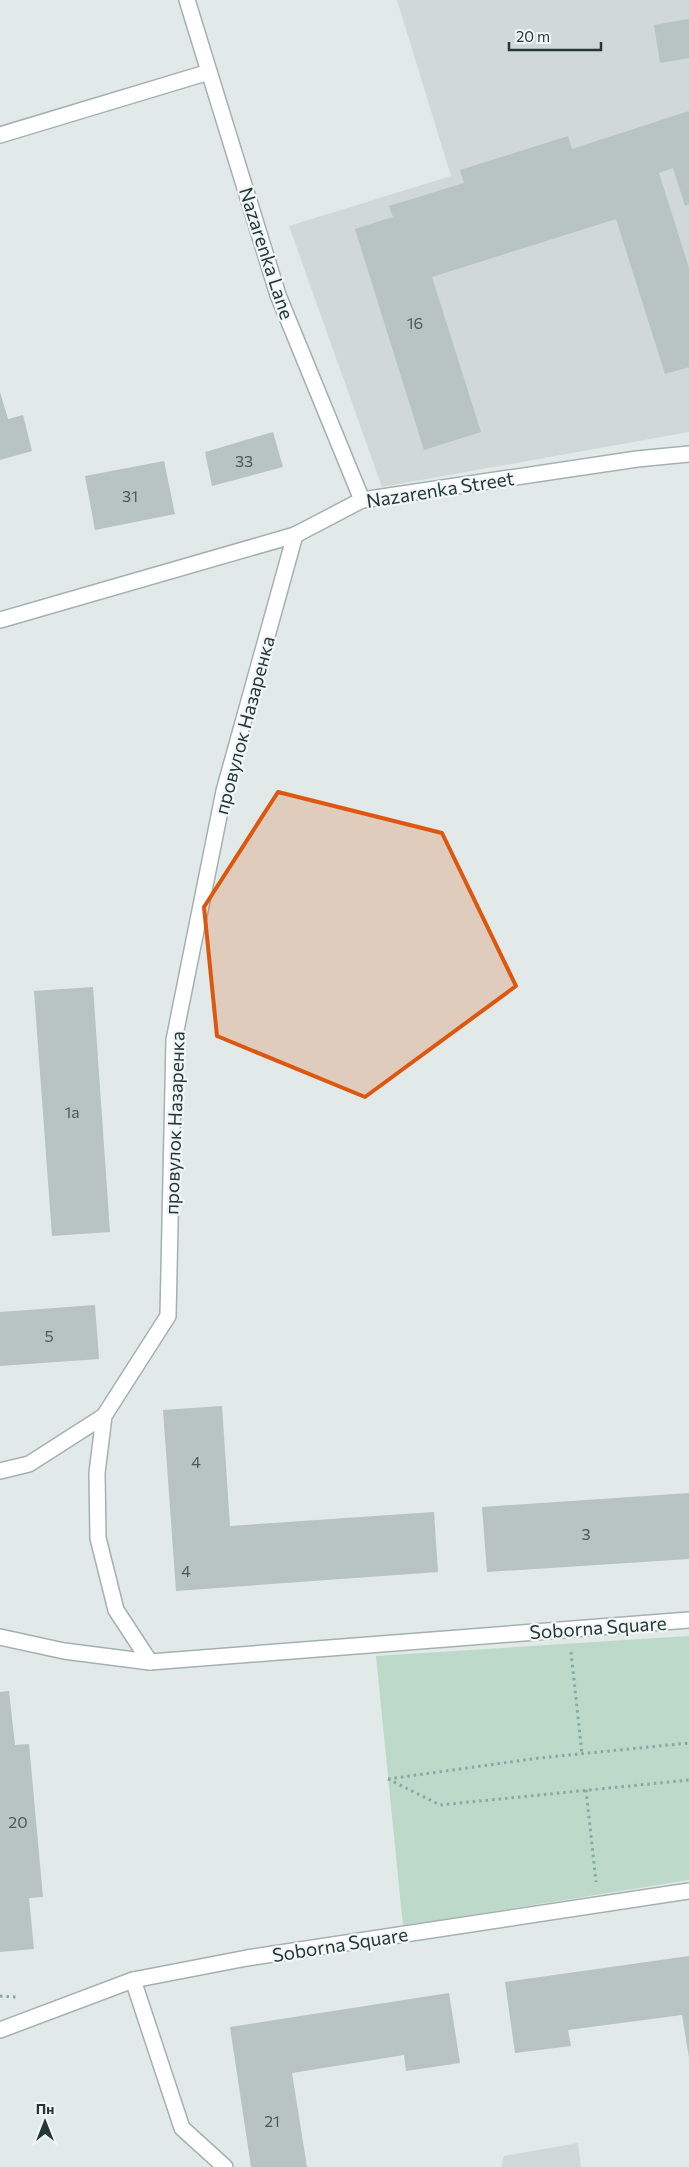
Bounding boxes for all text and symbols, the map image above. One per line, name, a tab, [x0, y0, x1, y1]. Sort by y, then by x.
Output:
scale bar	[509, 20, 602, 52]
text: 20 m	[516, 27, 550, 45]
street label: Nazarenka Lane	[235, 184, 299, 322]
house number: 16	[407, 313, 423, 332]
house number: 33	[235, 451, 253, 470]
street label: Nazarenka Street	[364, 466, 516, 512]
house number: 31	[122, 486, 138, 505]
street label: провулок Назаренка	[209, 633, 279, 817]
street label: провулок Назаренка	[159, 1031, 189, 1215]
house number: 1а	[64, 1102, 80, 1121]
house number: 5	[44, 1326, 54, 1345]
house number: 4	[191, 1452, 201, 1471]
house number: 3	[581, 1524, 591, 1543]
house number: 4	[181, 1561, 191, 1580]
street label: Soborna Square	[529, 1611, 667, 1643]
house number: 20	[8, 1812, 28, 1831]
street label: Soborna Square	[270, 1922, 410, 1966]
north arrow	[20, 2097, 70, 2147]
text: Пн	[36, 2100, 54, 2117]
house number: 21	[264, 2111, 280, 2130]

